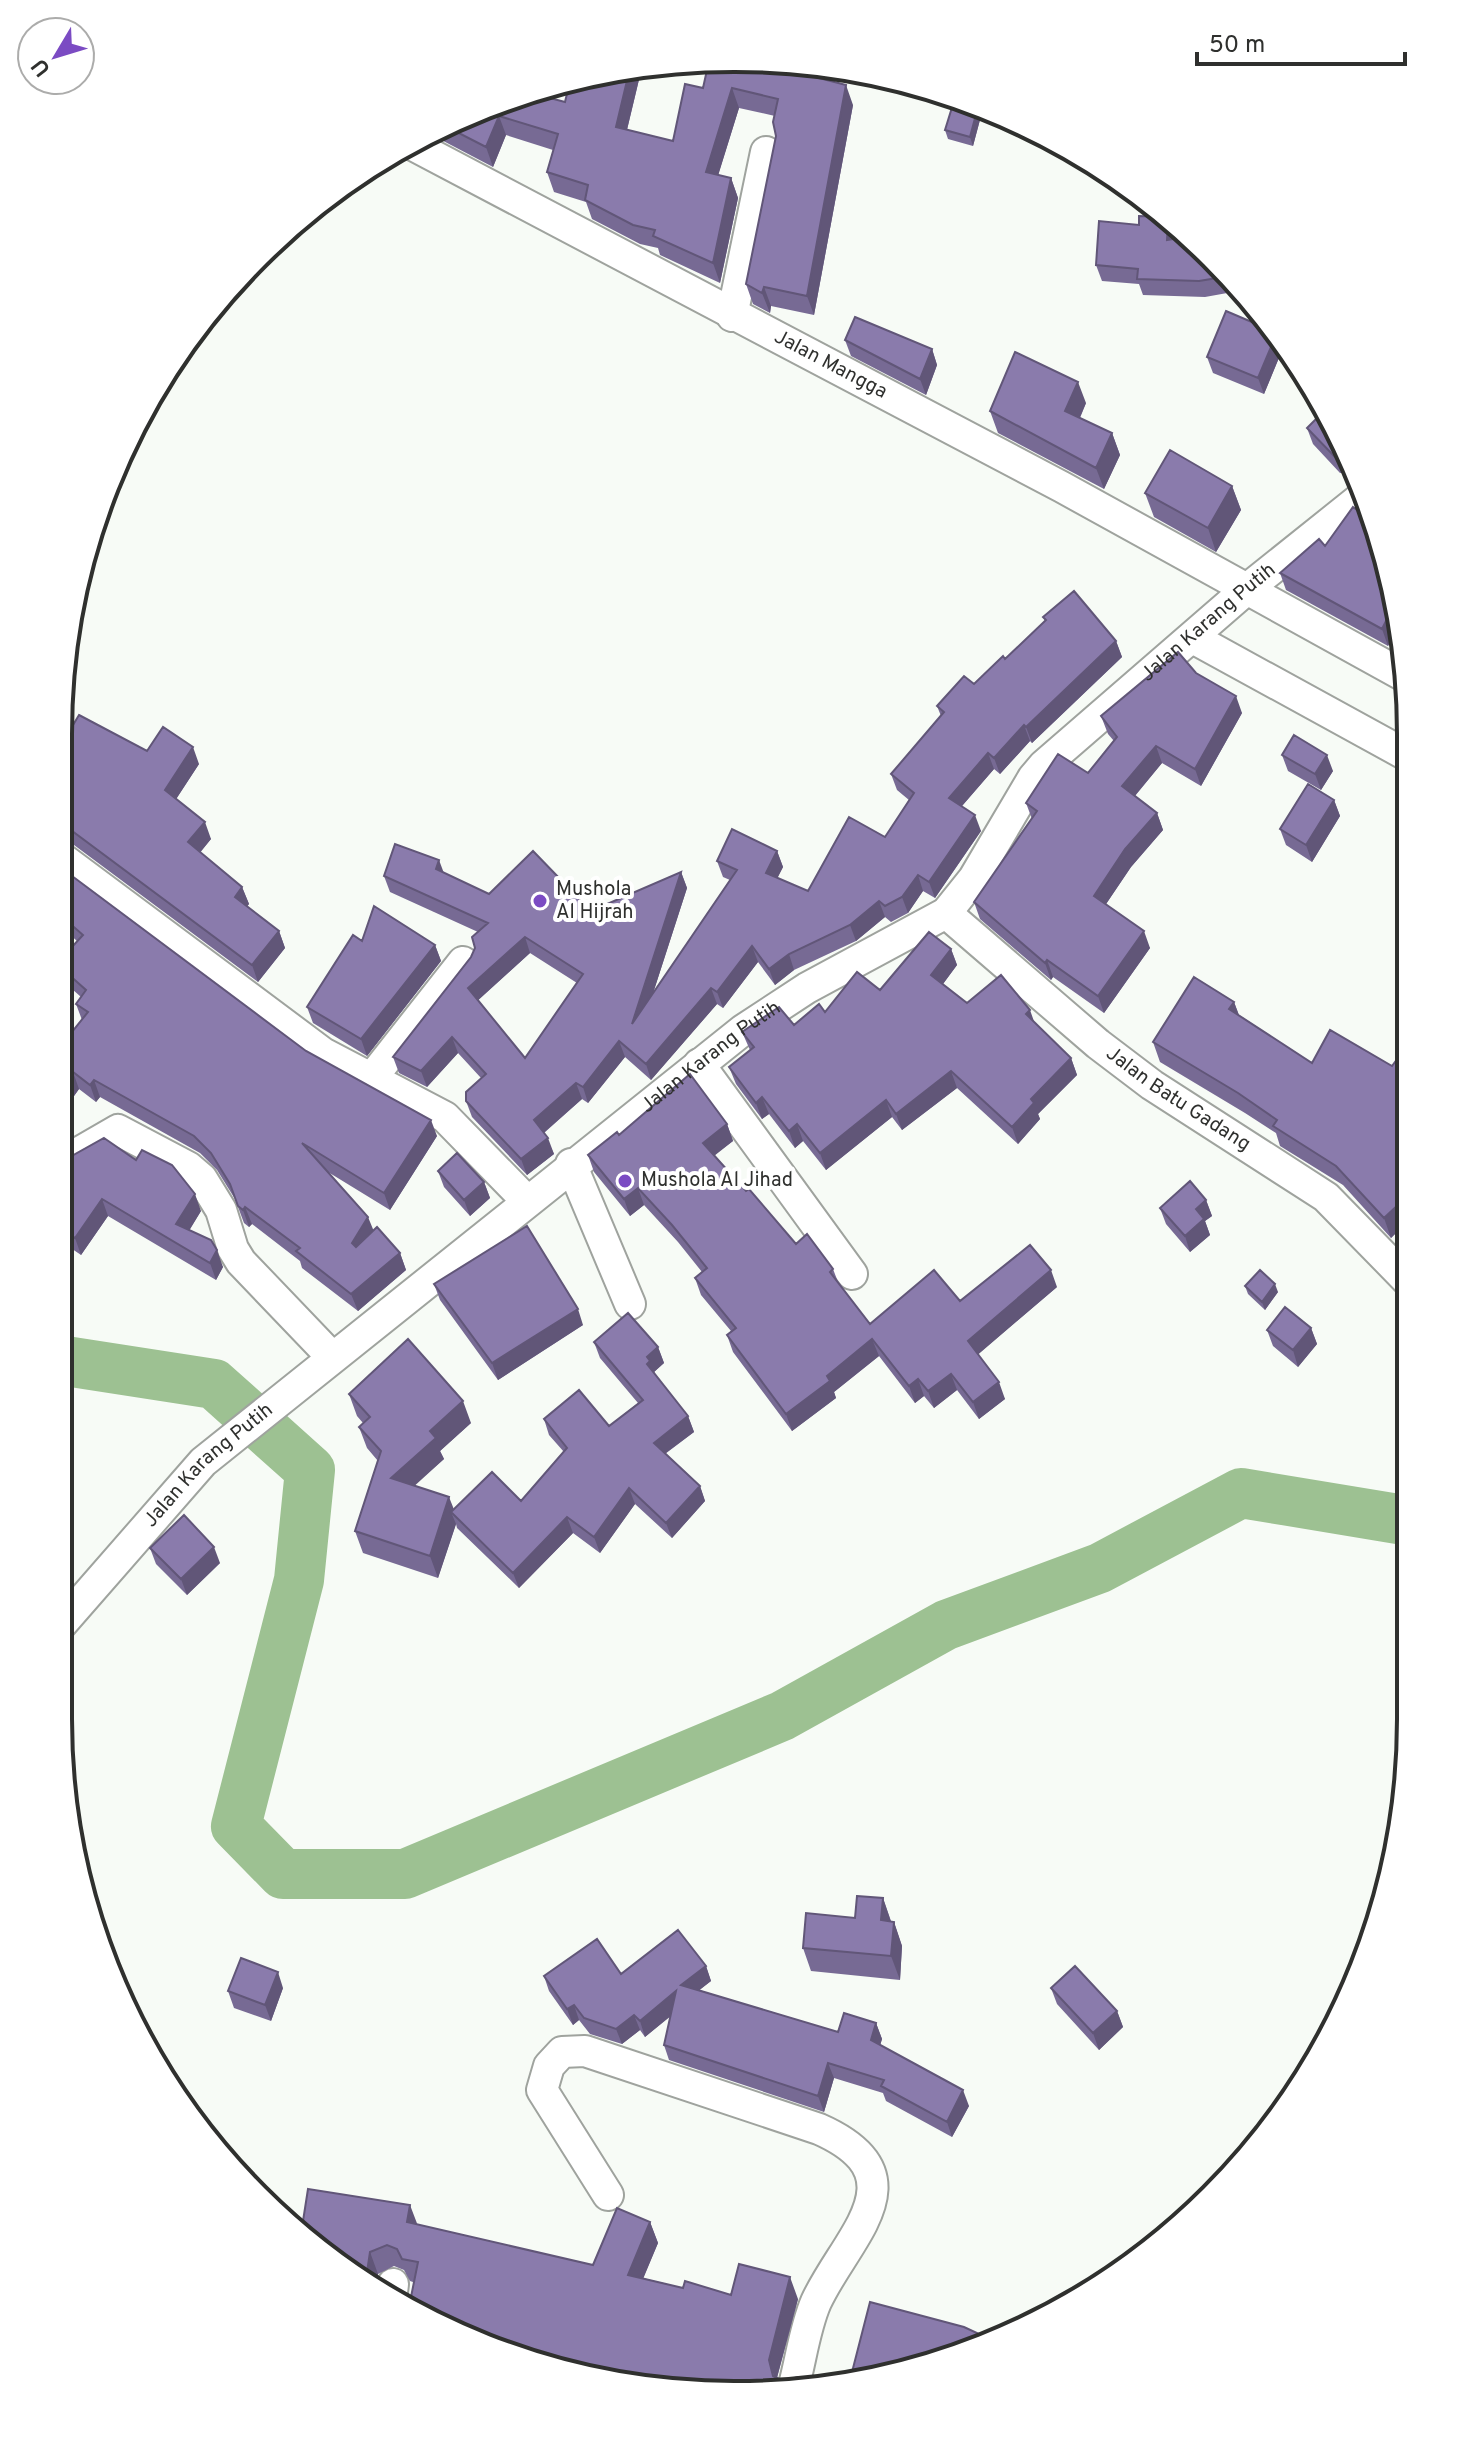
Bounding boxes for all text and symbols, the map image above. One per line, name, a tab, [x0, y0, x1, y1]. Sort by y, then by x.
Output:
north arrow	[16, 16, 96, 96]
scale bar	[1197, 16, 1405, 66]
text: 50 m	[1209, 31, 1265, 61]
text: U	[27, 52, 58, 81]
street label: Jalan Mangga	[769, 324, 891, 405]
street label: Jalan Karang Putih	[1136, 558, 1282, 688]
place label: Mushola Al Hijrah	[556, 877, 633, 926]
marker: Mushola Al Hijrah	[531, 892, 549, 910]
street label: Jalan Karang Putih	[636, 996, 786, 1119]
street label: Jalan Batu Gadang	[1100, 1041, 1255, 1158]
place label: Mushola Al Jihad	[641, 1168, 793, 1194]
marker: Mushola Al Jihad	[616, 1172, 634, 1190]
street label: Jalan Karang Putih	[138, 1398, 279, 1533]

